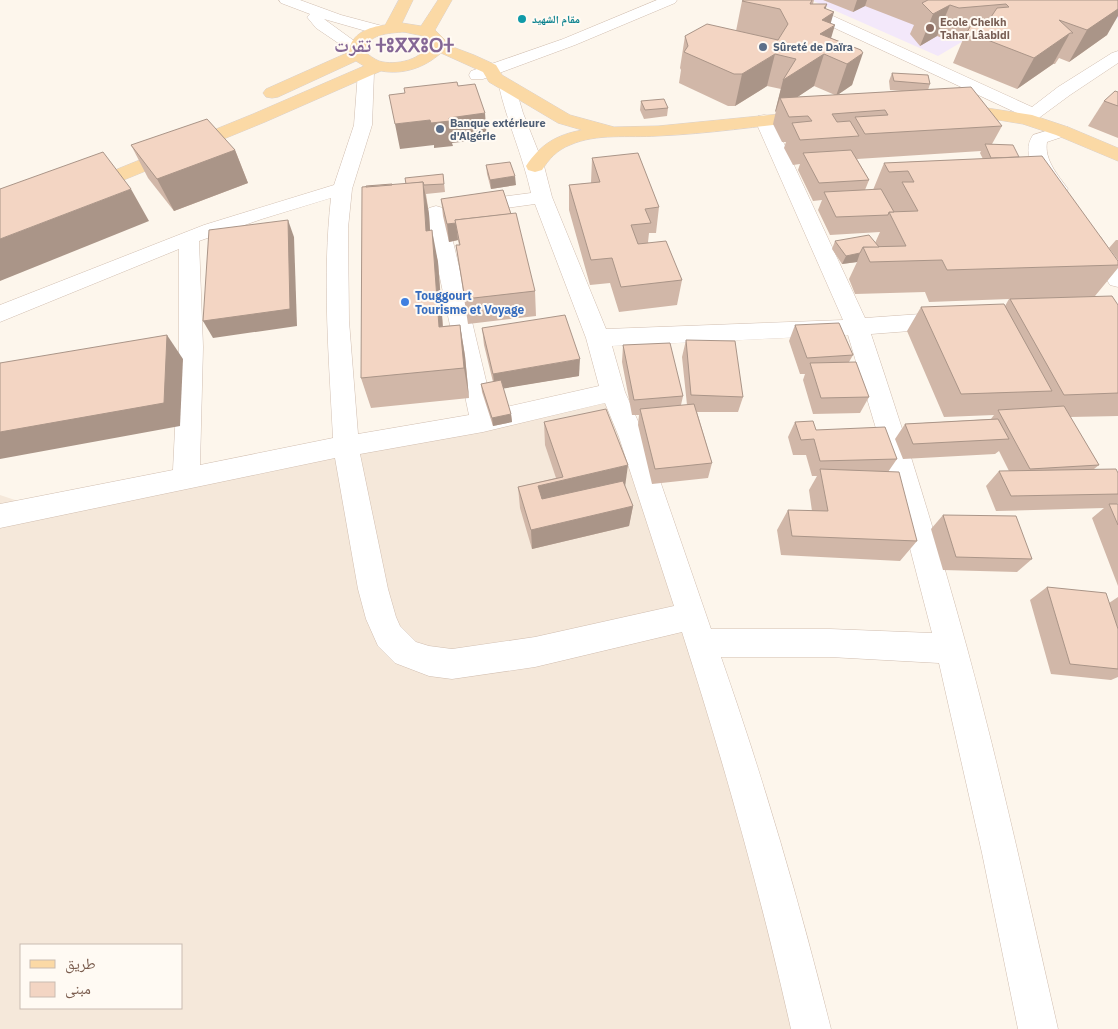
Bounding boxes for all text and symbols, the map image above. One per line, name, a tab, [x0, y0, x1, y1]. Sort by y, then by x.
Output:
place label: مقام الشهيد	[532, 12, 580, 27]
marker: مقام الشهيد	[516, 13, 528, 25]
place label: Ecole Cheikh Tahar Lâabidi	[940, 15, 1010, 42]
marker: Ecole Cheikh Tahar Lâabidi	[924, 22, 936, 34]
district label: تقرت ⵜⵓⴳⴳⵓⵔⵜ	[334, 33, 455, 57]
place label: Sûreté de Daïra	[773, 40, 853, 54]
marker: Sûreté de Daïra	[757, 41, 769, 53]
place label: Banque extérieure d'Algérie	[450, 116, 546, 143]
marker: Banque extérieure d'Algérie	[434, 123, 446, 135]
place label: Touggourt Tourisme et Voyage	[415, 288, 525, 317]
marker: Touggourt Tourisme et Voyage	[399, 296, 411, 308]
legend	[20, 944, 182, 1009]
text: طريق	[65, 954, 96, 974]
text: مبنى	[65, 979, 91, 999]

